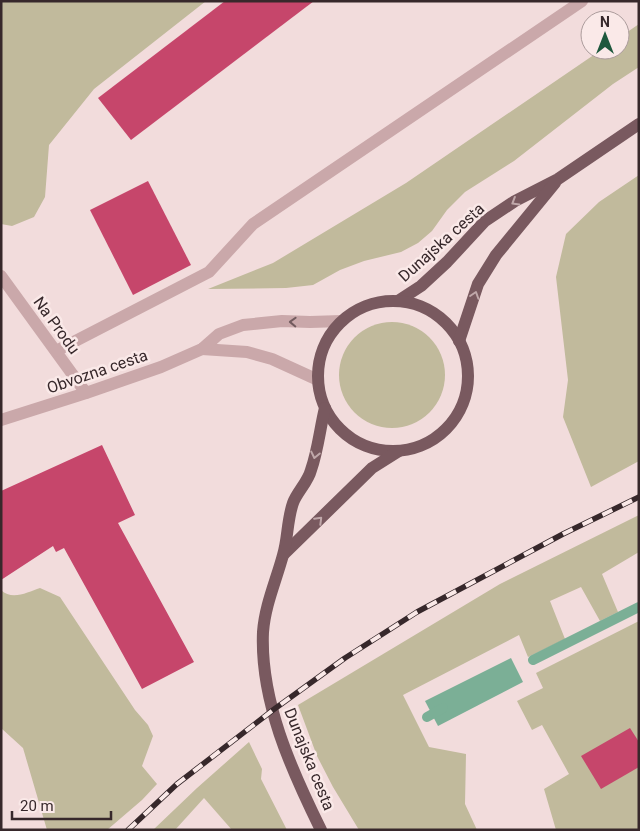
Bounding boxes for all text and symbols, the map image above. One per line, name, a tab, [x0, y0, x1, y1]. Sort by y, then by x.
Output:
north arrow	[580, 10, 630, 60]
text: N	[600, 14, 610, 30]
one-way arrow	[511, 195, 520, 205]
street label: Dunajska cesta	[395, 199, 488, 286]
one-way arrow	[469, 291, 479, 299]
street label: Na Produ	[29, 293, 84, 358]
one-way arrow	[289, 316, 297, 327]
street label: Obvozna cesta	[44, 345, 150, 398]
one-way arrow	[310, 451, 320, 460]
one-way arrow	[313, 517, 322, 526]
street label: Dunajska cesta	[280, 705, 339, 813]
scale bar	[12, 788, 111, 820]
text: 20 m	[20, 797, 54, 815]

